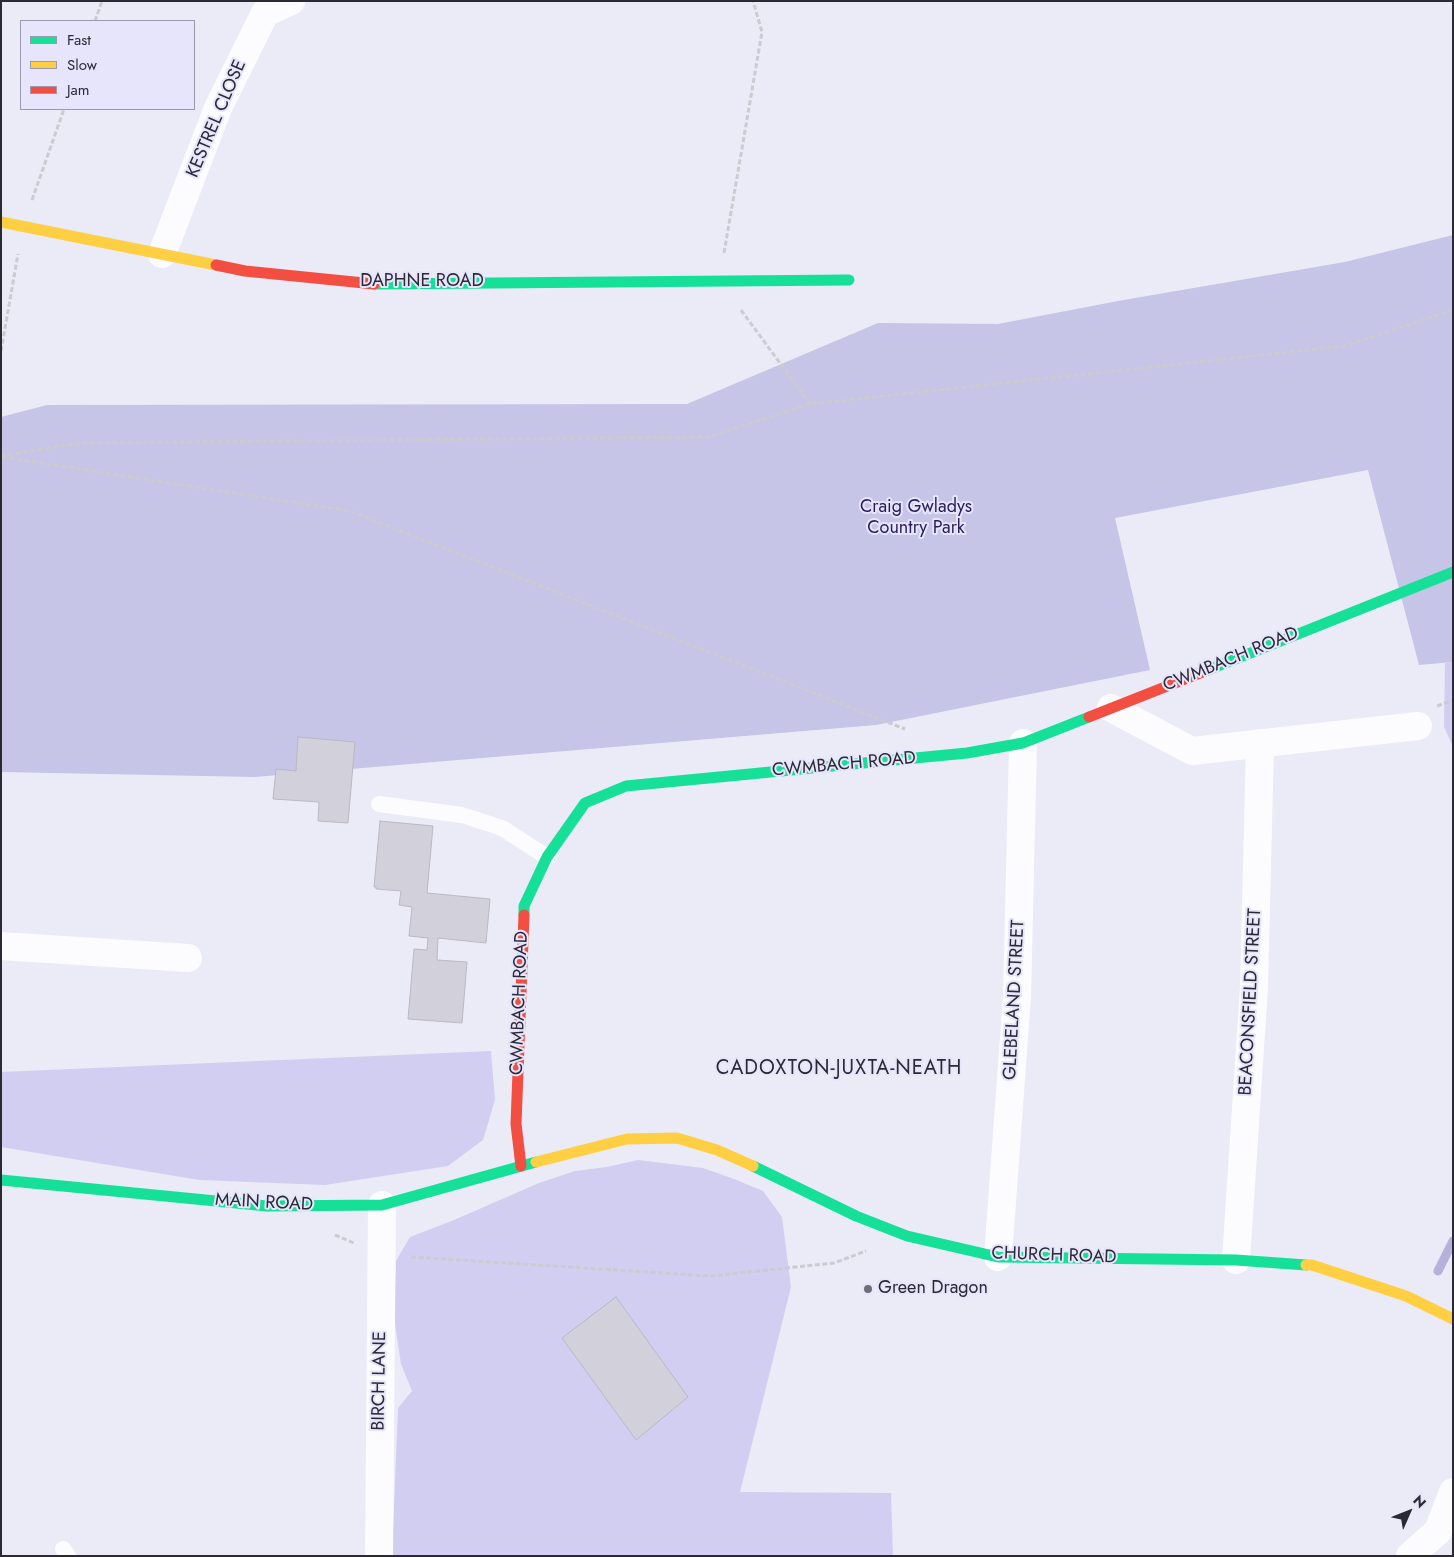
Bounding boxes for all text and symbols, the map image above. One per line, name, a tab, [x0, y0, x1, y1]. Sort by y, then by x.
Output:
legend	[20, 20, 195, 110]
text: Fast	[67, 29, 91, 51]
text: Slow	[67, 54, 97, 76]
street label: KESTREL CLOSE	[183, 57, 251, 181]
text: Jam	[67, 79, 90, 101]
street label: DAPHNE ROAD	[360, 271, 484, 293]
park label: Craig Gwladys Country Park	[860, 497, 972, 540]
street label: CWMBACH ROAD	[1160, 623, 1302, 697]
street label: CWMBACH ROAD	[771, 748, 917, 782]
street label: BEACONSFIELD STREET	[1235, 908, 1267, 1096]
street label: GLEBELAND STREET	[1000, 919, 1030, 1081]
street label: CWMBACH ROAD	[507, 931, 533, 1075]
district label: CADOXTON-JUXTA-NEATH	[713, 1057, 965, 1081]
street label: MAIN ROAD	[214, 1190, 314, 1216]
street label: CHURCH ROAD	[991, 1243, 1117, 1269]
place label: Green Dragon	[878, 1278, 988, 1300]
marker: Green Dragon	[862, 1283, 874, 1295]
street label: BIRCH LANE	[368, 1331, 392, 1431]
north arrow	[1384, 1487, 1434, 1537]
text: N	[1409, 1491, 1431, 1513]

